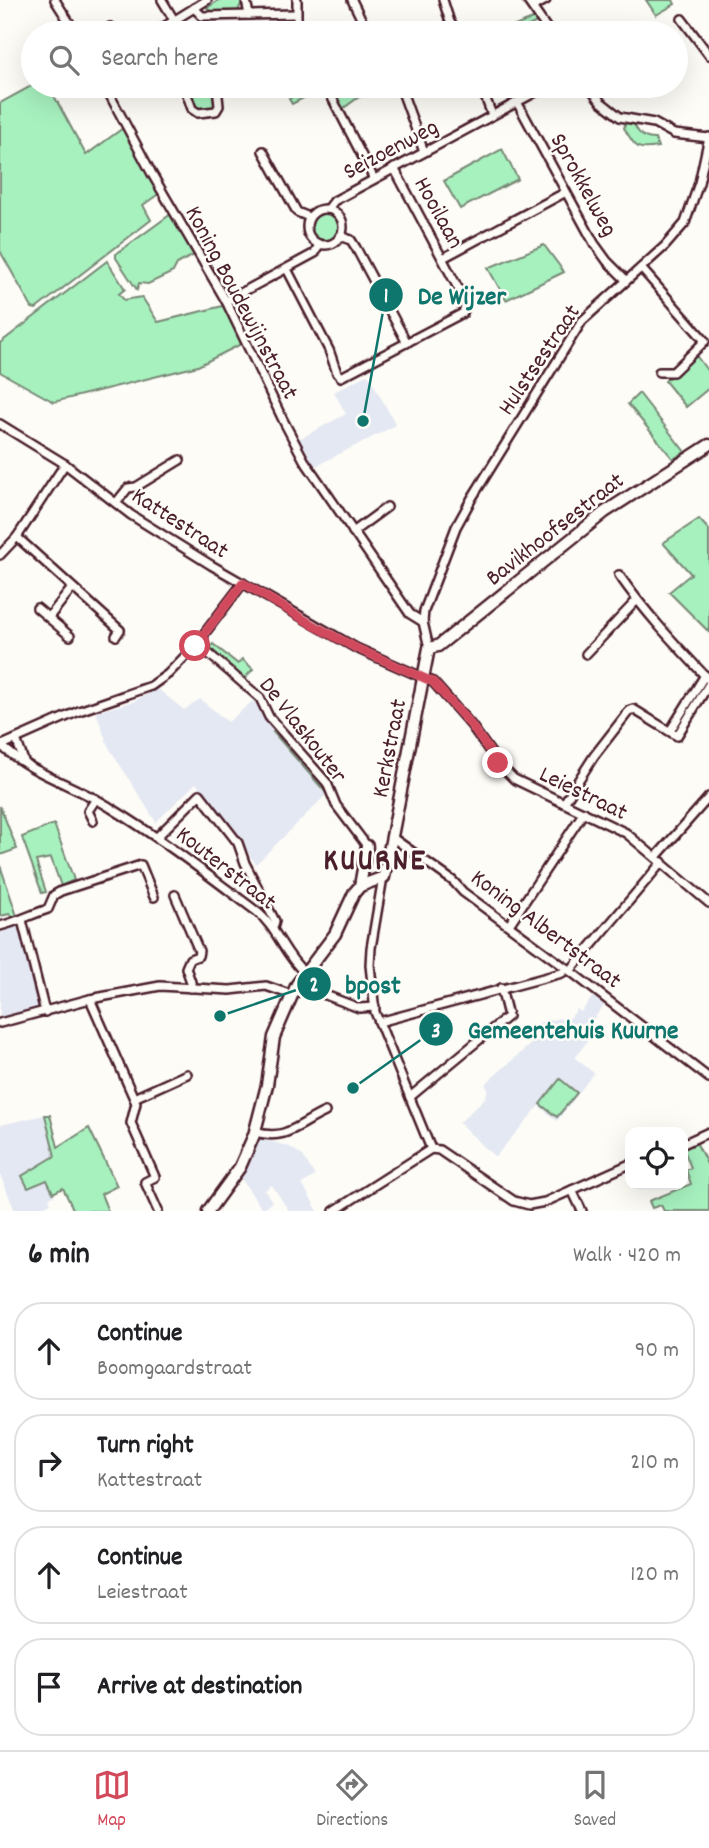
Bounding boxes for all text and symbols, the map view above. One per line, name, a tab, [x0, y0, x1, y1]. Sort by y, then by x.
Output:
search box	[21, 21, 688, 98]
icon: search	[45, 41, 83, 79]
text: Search here	[101, 41, 219, 78]
street label: Seizoenweg	[338, 111, 445, 190]
street label: Sprokkelweg	[540, 127, 625, 243]
street label: Hooilaan	[404, 171, 471, 256]
street label: Koning Boudewijnstraat	[175, 201, 306, 406]
callout: De Wijzer	[369, 272, 520, 319]
text: De Wijzer	[418, 280, 506, 317]
text: 1	[384, 283, 388, 313]
street label: Hulstsestraat	[491, 298, 590, 423]
street label: Bavikhoofsestraat	[479, 465, 632, 595]
street label: Kattestraat	[124, 480, 235, 569]
route start	[179, 630, 210, 661]
street label: De Vlaskouter	[249, 671, 354, 791]
street label: Kerkstraat	[365, 696, 417, 801]
route end	[482, 747, 513, 778]
street label: Leiestraat	[533, 759, 633, 831]
street label: Kouterstraat	[168, 819, 283, 920]
district label: KUURNE	[323, 840, 427, 886]
street label: Koning Albertstraat	[463, 862, 628, 999]
callout: bpost	[296, 960, 414, 1007]
text: bpost	[345, 969, 401, 1006]
text: 2	[309, 972, 319, 1002]
callout: Gemeentehuis Kuurne	[419, 1006, 693, 1053]
text: Gemeentehuis Kuurne	[468, 1014, 678, 1051]
text: 3	[431, 1018, 441, 1048]
map controls	[625, 1127, 688, 1190]
button: locate	[625, 1127, 688, 1190]
text: 6 min	[28, 1235, 90, 1278]
text: Walk · 420 m	[573, 1240, 681, 1273]
text: Continue	[97, 1316, 182, 1353]
icon: ahead	[30, 1332, 68, 1370]
text: 90 m	[635, 1335, 679, 1368]
text: Boomgaardstraat	[97, 1353, 252, 1386]
text: Turn right	[97, 1428, 194, 1465]
icon: right	[30, 1444, 68, 1482]
text: 210 m	[630, 1447, 679, 1480]
text: Kattestraat	[97, 1465, 202, 1498]
text: Continue	[97, 1540, 182, 1577]
icon: ahead	[30, 1556, 68, 1594]
text: 120 m	[630, 1559, 679, 1592]
text: Leiestraat	[97, 1577, 188, 1610]
icon: arrive	[30, 1668, 68, 1706]
text: Arrive at destination	[97, 1669, 302, 1706]
tab: Map	[93, 1766, 131, 1835]
tab: Directions	[316, 1766, 388, 1835]
tab: Saved	[574, 1766, 616, 1835]

